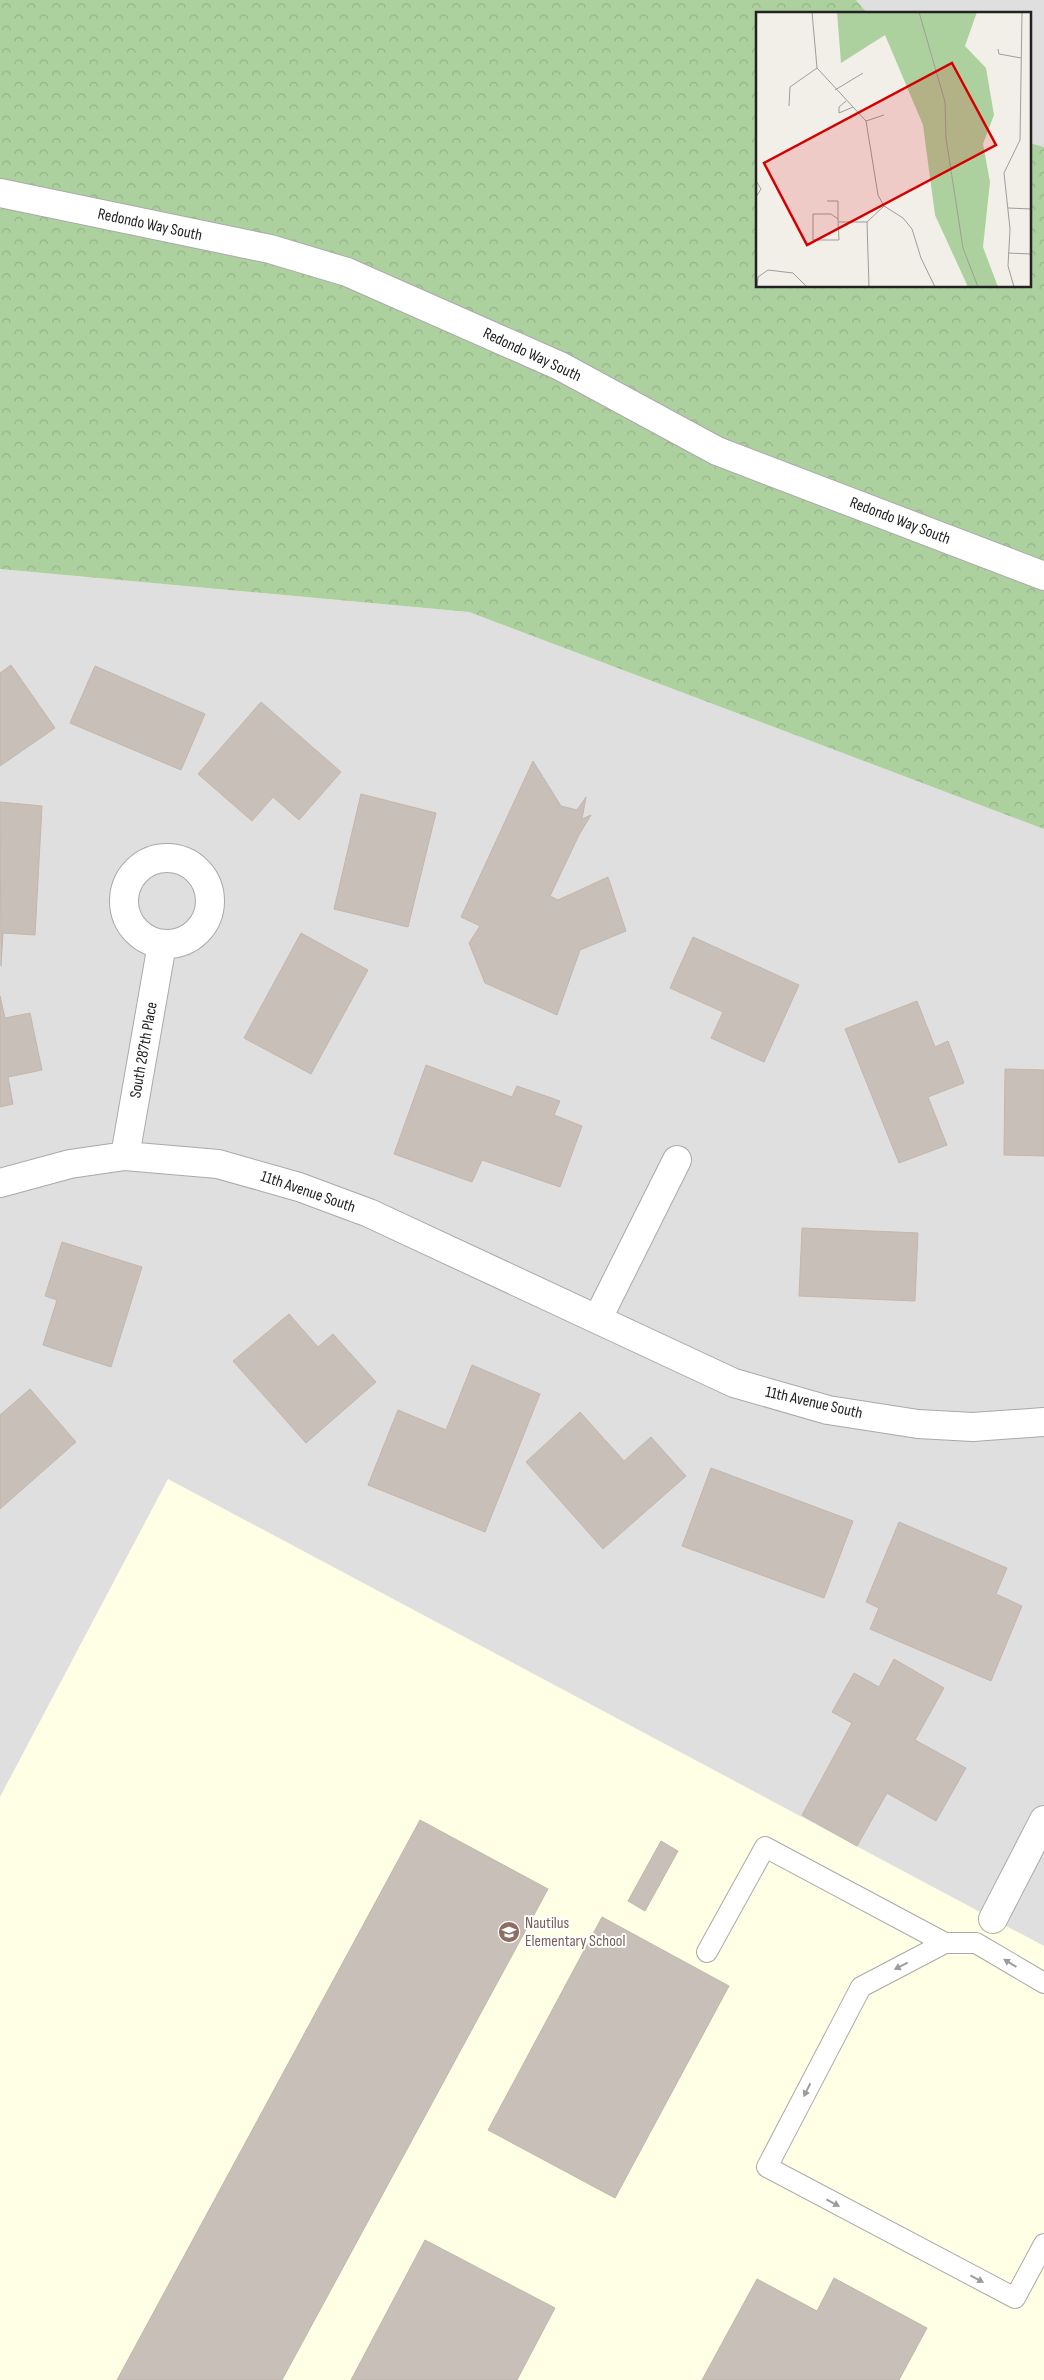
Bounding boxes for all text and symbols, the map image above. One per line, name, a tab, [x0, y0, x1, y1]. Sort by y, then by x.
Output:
inset map	[756, 12, 1032, 288]
street label: Redondo Way South	[96, 205, 204, 245]
street label: Redondo Way South	[480, 324, 584, 386]
street label: Redondo Way South	[847, 493, 953, 549]
street label: South 287th Place	[126, 1000, 162, 1100]
street label: 11th Avenue South	[258, 1167, 358, 1217]
street label: 11th Avenue South	[764, 1383, 864, 1423]
place label: Nautilus Elementary School	[525, 1914, 625, 1951]
school or university icon: Nautilus Elementary School	[497, 1920, 521, 1944]
one-way arrow	[1003, 1959, 1018, 1967]
one-way arrow	[894, 1962, 908, 1970]
one-way arrow	[803, 2083, 811, 2098]
one-way arrow	[826, 2199, 841, 2207]
one-way arrow	[970, 2274, 984, 2283]

